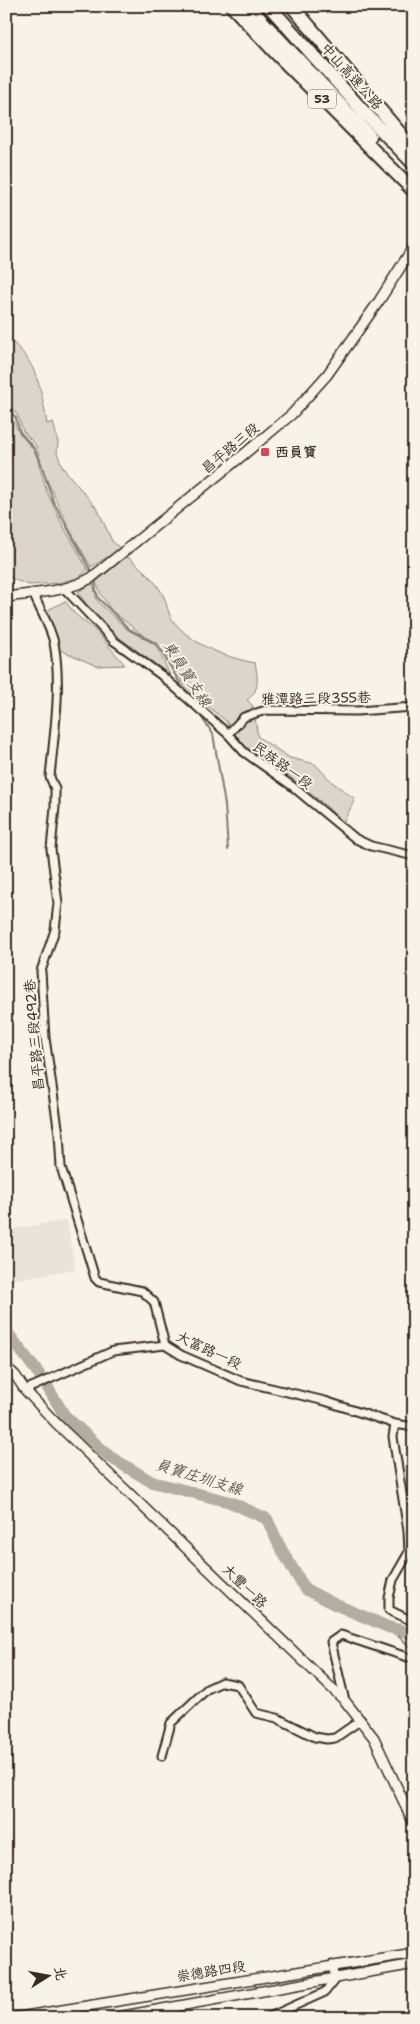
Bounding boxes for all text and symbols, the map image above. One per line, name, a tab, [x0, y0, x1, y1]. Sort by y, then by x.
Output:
street label: 中山高速公路	[317, 39, 387, 113]
road number: 53	[308, 90, 336, 108]
street label: 昌平路三段	[197, 419, 263, 477]
place label: 西員寶	[275, 443, 317, 461]
marker: 西員寶	[259, 446, 271, 458]
water label: 東員寶支線	[158, 637, 216, 712]
street label: 雅潭路三段355巷	[261, 688, 372, 708]
street label: 民族路一段	[249, 737, 317, 793]
street label: 昌平路三段492巷	[20, 977, 48, 1092]
street label: 大富路一段	[173, 1327, 245, 1373]
water label: 員寶庄圳支線	[153, 1454, 246, 1500]
street label: 大豐一路	[219, 1560, 271, 1612]
north arrow	[22, 1952, 72, 2002]
street label: 崇德路四段	[175, 1957, 247, 1985]
text: 北	[51, 1965, 71, 1982]

